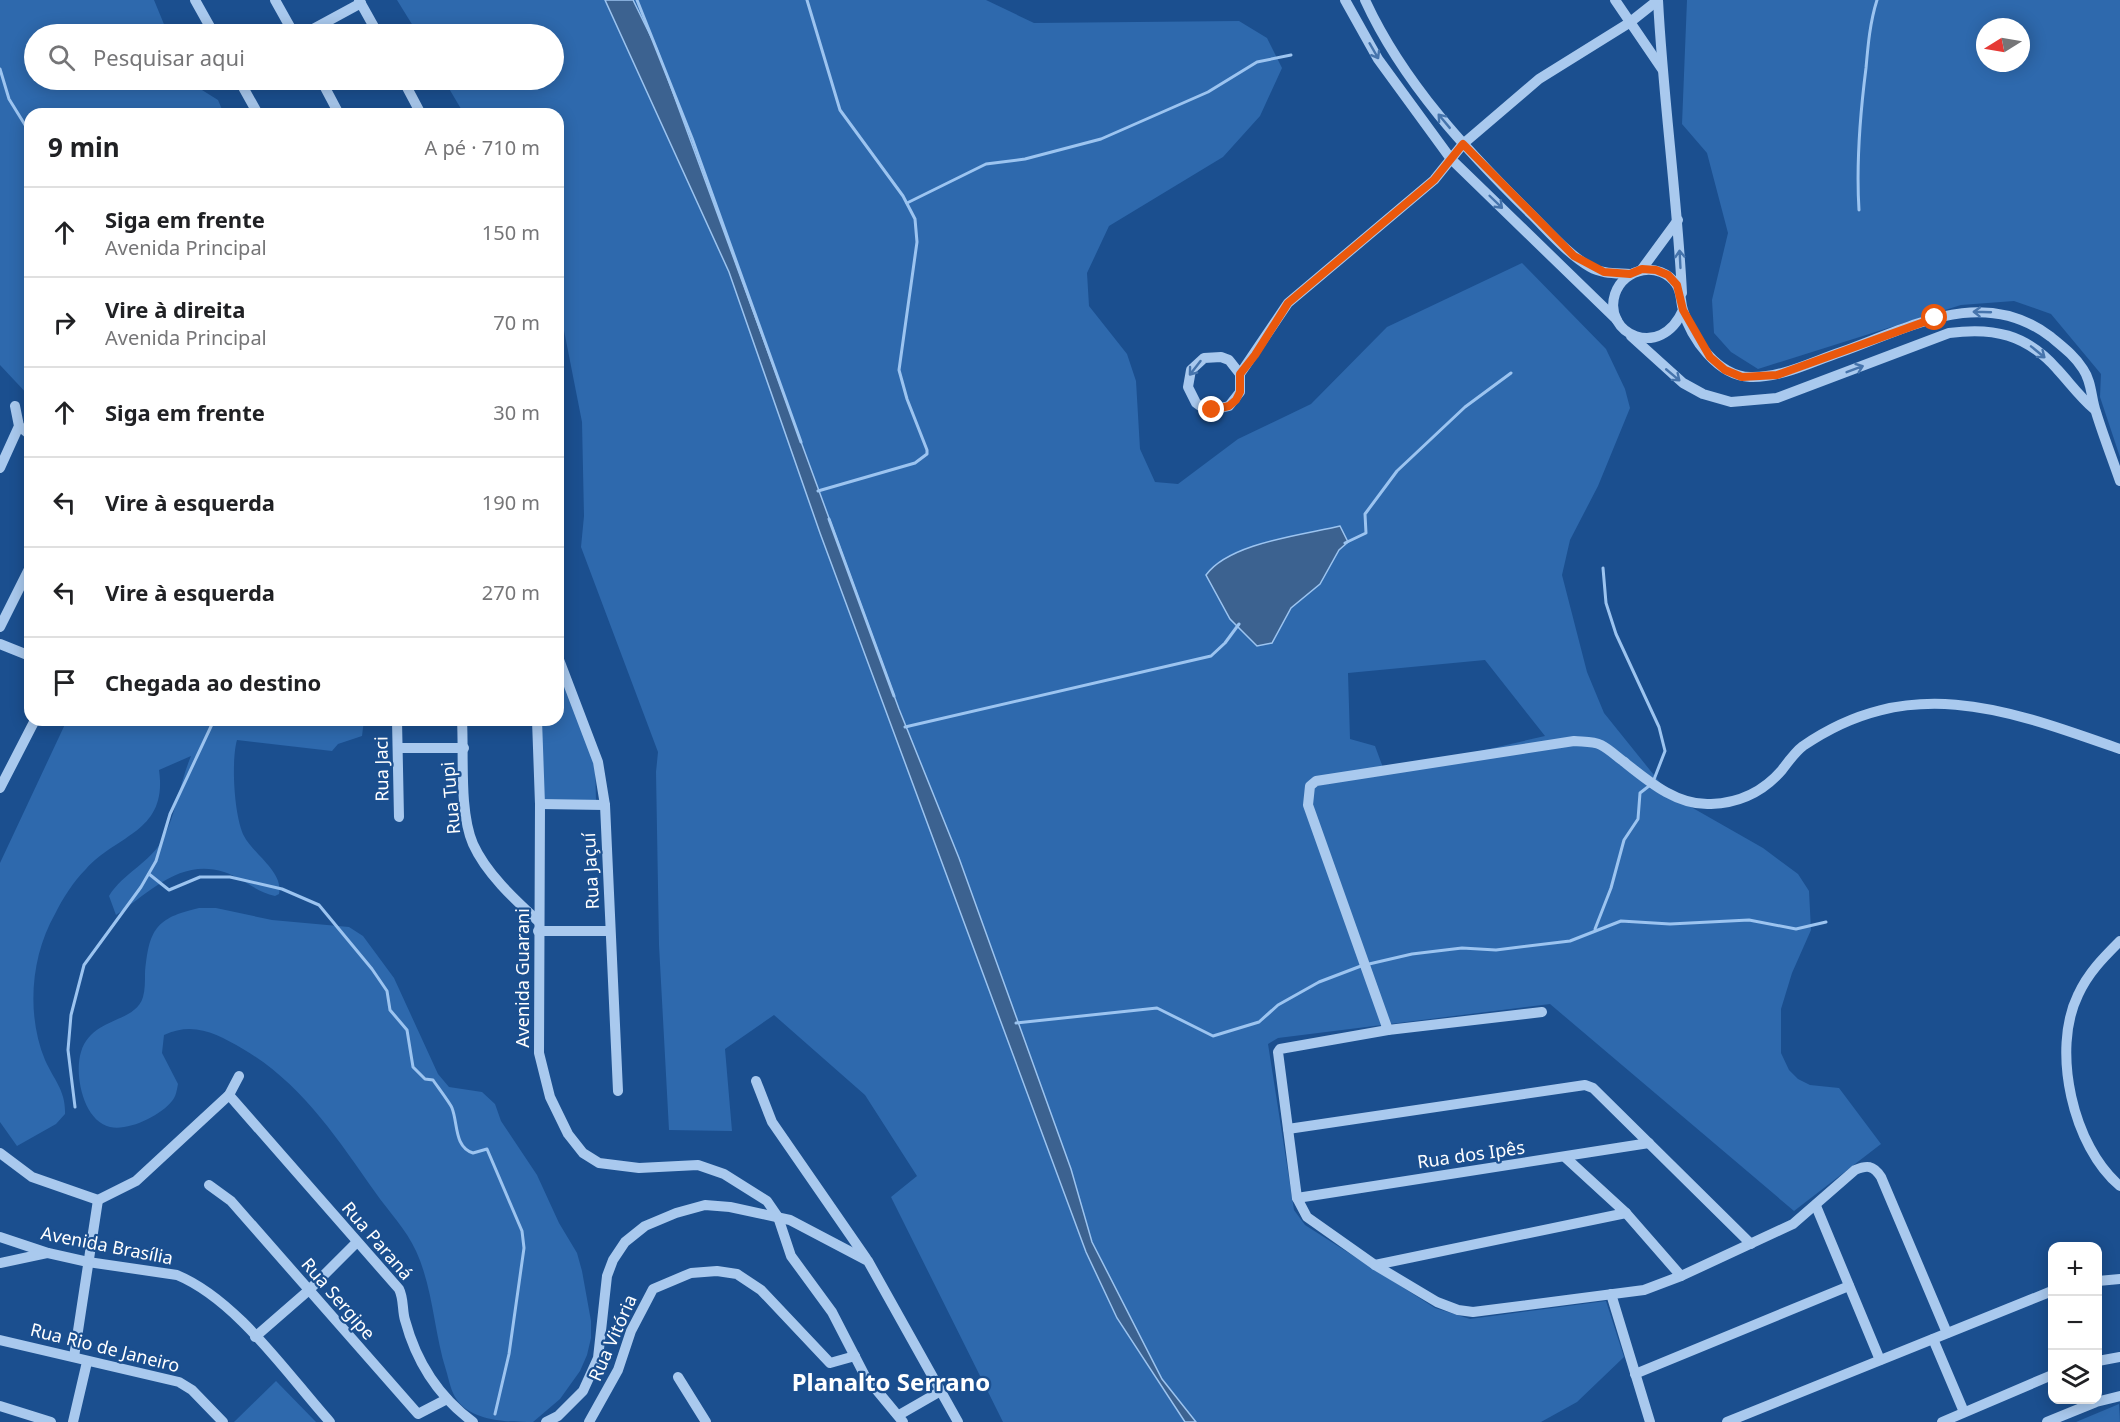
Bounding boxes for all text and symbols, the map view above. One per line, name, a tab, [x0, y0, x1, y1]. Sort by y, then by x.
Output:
north arrow	[1976, 18, 2030, 72]
search box	[24, 24, 564, 90]
icon: search	[45, 41, 78, 74]
text: Pesquisar aqui	[93, 42, 245, 72]
one-way arrow	[1368, 42, 1380, 59]
one-way arrow	[1438, 113, 1451, 129]
text: 9 min	[48, 129, 120, 165]
text: A pé · 710 m	[424, 134, 540, 161]
one-way arrow	[1488, 195, 1503, 210]
text: Siga em frente	[105, 204, 265, 234]
icon: ahead	[48, 216, 81, 249]
text: 150 m	[482, 219, 540, 246]
text: Avenida Principal	[105, 234, 267, 261]
one-way arrow	[1675, 249, 1686, 269]
text: Vire à direita	[105, 294, 245, 324]
route start	[1921, 304, 1947, 330]
icon: right	[48, 306, 81, 339]
one-way arrow	[1972, 306, 1992, 318]
text: 70 m	[493, 309, 540, 336]
text: Avenida Principal	[105, 324, 267, 351]
one-way arrow	[2030, 345, 2045, 359]
one-way arrow	[1189, 360, 1202, 376]
one-way arrow	[1845, 362, 1864, 373]
one-way arrow	[1665, 368, 1681, 381]
icon: ahead	[48, 396, 81, 429]
route end	[1198, 396, 1224, 422]
text: Siga em frente	[105, 397, 265, 427]
text: 30 m	[493, 399, 540, 426]
icon: left	[48, 486, 81, 519]
text: Vire à esquerda	[105, 487, 275, 517]
text: 190 m	[482, 489, 540, 516]
icon: left	[48, 576, 81, 609]
text: Vire à esquerda	[105, 577, 275, 607]
text: 270 m	[482, 579, 540, 606]
icon: arrive	[48, 666, 81, 699]
text: Chegada ao destino	[105, 667, 321, 697]
street label: Rua Jaci	[368, 736, 394, 802]
street label: Rua Tupi	[435, 761, 465, 836]
street label: Rua Jaçuí	[576, 832, 604, 910]
street label: Avenida Guarani	[510, 908, 534, 1048]
street label: Rua dos Ipês	[1416, 1135, 1526, 1173]
street label: Rua Paraná	[337, 1196, 418, 1285]
street label: Avenida Brasília	[39, 1220, 175, 1270]
map controls	[2048, 1242, 2102, 1404]
button: +	[2048, 1242, 2102, 1296]
street label: Rua Sergipe	[296, 1252, 381, 1344]
street label: Rua Vitória	[582, 1291, 642, 1385]
button: −	[2048, 1296, 2102, 1350]
street label: Rua Rio de Janeiro	[28, 1317, 183, 1377]
button: layers	[2048, 1350, 2102, 1404]
district label: Planalto Serrano	[792, 1365, 990, 1398]

